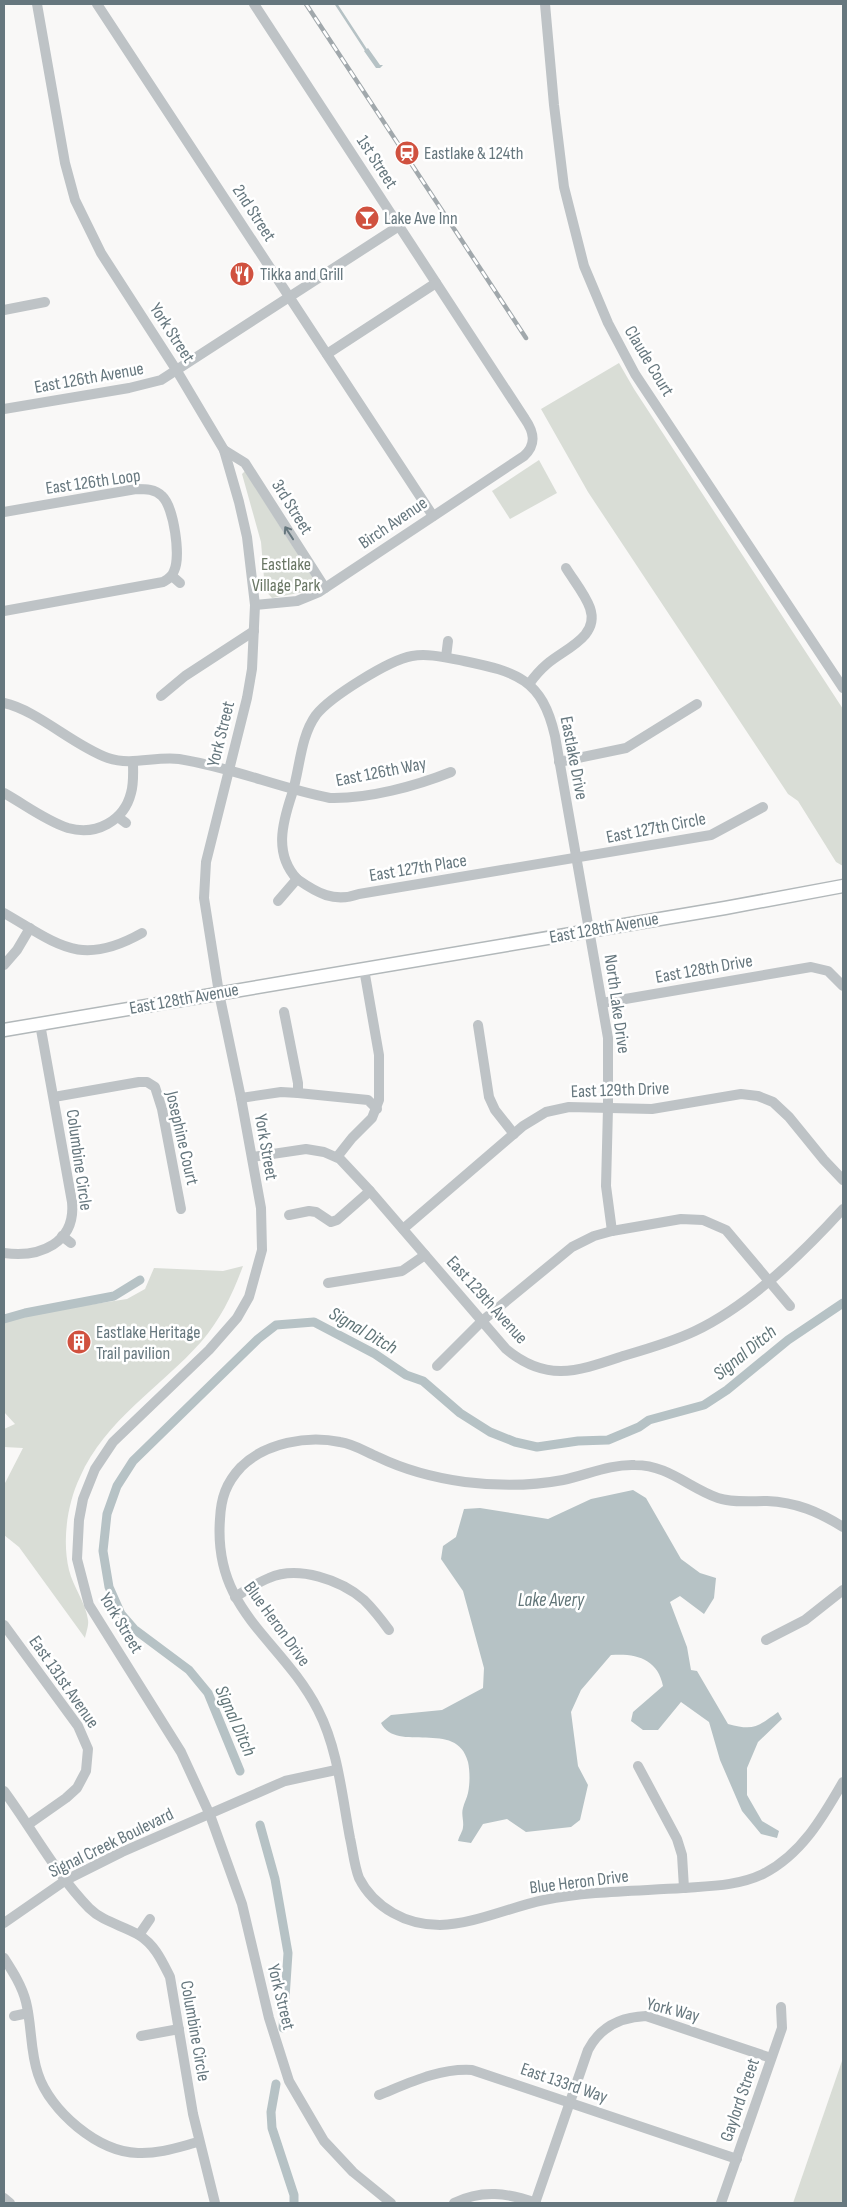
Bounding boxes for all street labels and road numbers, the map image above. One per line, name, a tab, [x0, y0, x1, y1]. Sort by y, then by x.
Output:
street label: 1st Street	[352, 132, 402, 193]
street label: 2nd Street	[228, 181, 280, 246]
street label: York Street	[145, 299, 199, 367]
street label: Claude Court	[620, 322, 678, 401]
street label: East 126th Avenue	[33, 358, 145, 398]
street label: East 126th Loop	[44, 465, 142, 499]
street label: 3rd Street	[267, 476, 317, 539]
street label: Birch Avenue	[355, 492, 431, 554]
street label: York Street	[203, 698, 239, 769]
street label: Eastlake Drive	[556, 715, 592, 801]
street label: East 126th Way	[334, 753, 428, 791]
street label: East 127th Circle	[604, 808, 708, 848]
street label: East 127th Place	[368, 850, 468, 886]
street label: East 128th Avenue	[548, 908, 660, 948]
street label: East 128th Drive	[654, 950, 754, 988]
street label: North Lake Drive	[600, 953, 634, 1055]
street label: East 128th Avenue	[128, 979, 240, 1019]
street label: East 129th Drive	[570, 1078, 670, 1102]
street label: Josephine Court	[161, 1088, 203, 1187]
street label: Columbine Circle	[62, 1108, 96, 1212]
street label: York Street	[250, 1112, 282, 1182]
street label: East 129th Avenue	[442, 1252, 532, 1348]
street label: Blue Heron Drive	[239, 1577, 315, 1671]
street label: York Street	[95, 1589, 147, 1658]
street label: East 131st Avenue	[24, 1632, 104, 1732]
street label: Signal Creek Boulevard	[45, 1804, 177, 1882]
street label: Blue Heron Drive	[528, 1866, 630, 1898]
street label: York Street	[263, 1962, 299, 2033]
street label: Columbine Circle	[176, 1979, 214, 2083]
street label: York Way	[644, 1993, 702, 2027]
street label: Gaylord Street	[716, 2055, 764, 2144]
street label: East 133rd Way	[518, 2058, 610, 2108]

